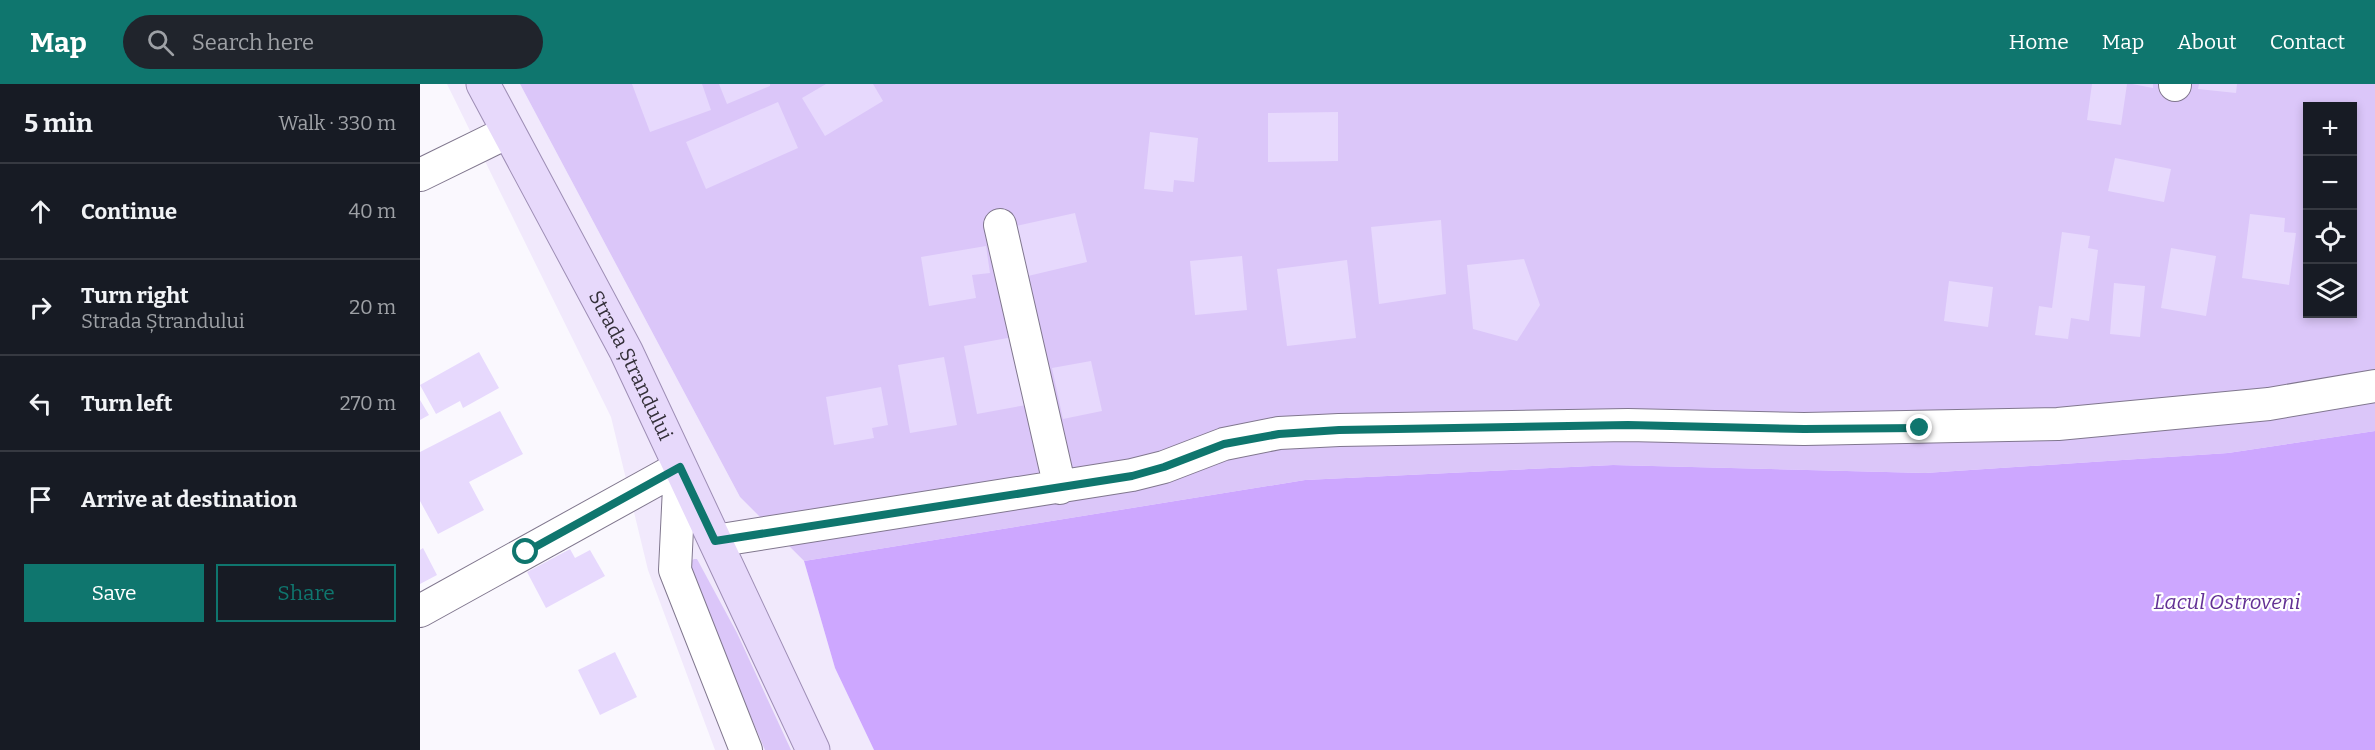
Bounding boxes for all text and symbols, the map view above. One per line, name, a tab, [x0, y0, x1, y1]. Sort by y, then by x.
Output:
search box	[123, 15, 543, 69]
text: Map	[30, 26, 87, 59]
icon: search	[144, 26, 177, 59]
text: Search here	[192, 29, 314, 56]
text: Home	[2009, 29, 2069, 55]
text: Map	[2102, 29, 2144, 55]
text: About	[2177, 29, 2237, 55]
text: Contact	[2270, 29, 2345, 55]
map controls	[2303, 102, 2357, 318]
button: +	[2303, 102, 2357, 156]
text: 5 min	[24, 108, 93, 139]
text: Walk · 330 m	[279, 111, 396, 135]
button: −	[2303, 156, 2357, 210]
icon: ahead	[24, 195, 57, 228]
text: Continue	[81, 198, 177, 225]
text: 40 m	[348, 199, 396, 223]
button: locate	[2303, 210, 2357, 264]
button: layers	[2303, 264, 2357, 318]
text: Turn right	[81, 282, 189, 309]
street label: Strada Ștrandului	[584, 286, 678, 444]
icon: right	[24, 291, 57, 324]
text: 20 m	[349, 295, 396, 319]
text: Strada Ștrandului	[81, 309, 245, 333]
icon: left	[24, 387, 57, 420]
text: Turn left	[81, 390, 173, 417]
text: 270 m	[340, 391, 396, 415]
route end	[1906, 414, 1932, 440]
icon: arrive	[24, 483, 57, 516]
text: Arrive at destination	[81, 486, 297, 513]
route start	[512, 538, 538, 564]
button: Save	[24, 564, 204, 622]
button: Share	[216, 564, 396, 622]
water label: Lacul Ostroveni	[2154, 589, 2300, 615]

